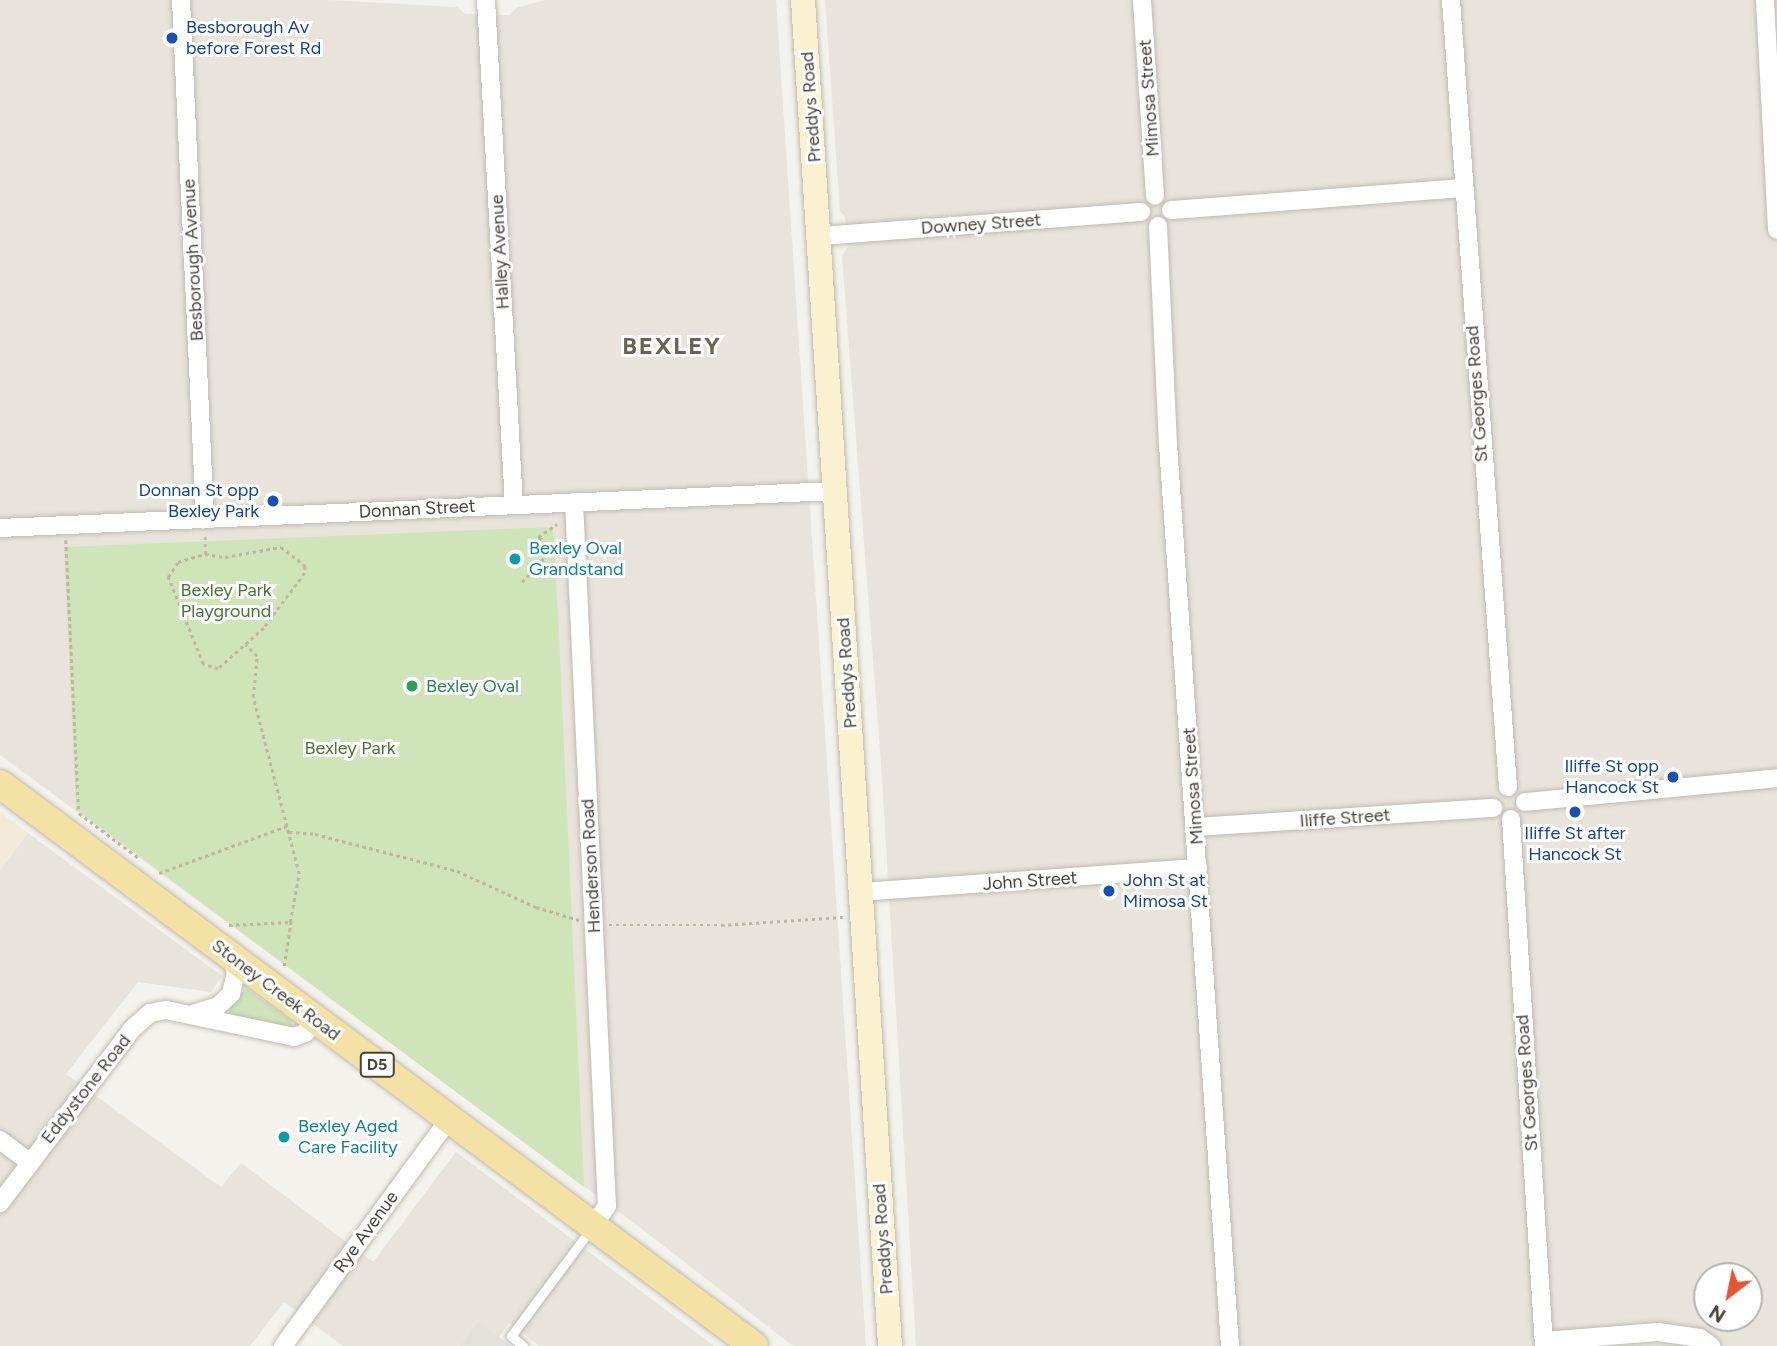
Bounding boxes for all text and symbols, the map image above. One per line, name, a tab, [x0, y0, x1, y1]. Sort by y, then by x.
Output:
place label: Besborough Av before Forest Rd	[186, 17, 321, 60]
marker: Besborough Av before Forest Rd	[164, 30, 180, 46]
street label: Mimosa Street	[1134, 39, 1164, 157]
street label: Preddys Road	[796, 51, 826, 163]
street label: Besborough Avenue	[178, 178, 208, 342]
street label: Halley Avenue	[486, 194, 514, 310]
street label: Downey Street	[920, 209, 1042, 239]
street label: St Georges Road	[1461, 325, 1493, 463]
district label: BEXLEY	[623, 332, 721, 360]
place label: Donnan St opp Bexley Park	[138, 480, 259, 522]
marker: Donnan St opp Bexley Park	[265, 493, 281, 509]
street label: Donnan Street	[358, 495, 476, 523]
place label: Bexley Oval Grandstand	[529, 538, 623, 580]
marker: Bexley Oval Grandstand	[507, 551, 523, 567]
park label: Bexley Park Playground	[181, 580, 271, 622]
street label: Preddys Road	[832, 617, 862, 729]
place label: Bexley Oval	[426, 675, 519, 697]
marker: Bexley Oval	[404, 678, 420, 694]
street label: Mimosa Street	[1178, 727, 1208, 845]
park label: Bexley Park	[305, 737, 395, 759]
place label: Iliffe St opp Hancock St	[1564, 756, 1659, 798]
marker: Iliffe St opp Hancock St	[1665, 769, 1681, 785]
street label: Henderson Road	[577, 798, 605, 934]
street label: Iliffe Street	[1299, 804, 1391, 832]
marker: Iliffe St after Hancock St	[1567, 804, 1583, 820]
place label: Iliffe St after Hancock St	[1524, 823, 1626, 866]
street label: John Street	[982, 867, 1078, 895]
place label: John St at Mimosa St	[1123, 870, 1208, 912]
marker: John St at Mimosa St	[1101, 883, 1117, 899]
street label: Stoney Creek Road	[208, 935, 344, 1045]
street label: St Georges Road	[1511, 1014, 1543, 1152]
street label: Eddystone Road	[37, 1030, 135, 1148]
road number: D5	[360, 1052, 394, 1078]
place label: Bexley Aged Care Facility	[298, 1116, 398, 1158]
marker: Bexley Aged Care Facility	[276, 1129, 292, 1145]
street label: Preddys Road	[868, 1183, 898, 1295]
street label: Rye Avenue	[329, 1187, 403, 1277]
north arrow	[1693, 1262, 1763, 1332]
text: N	[1705, 1300, 1730, 1327]

